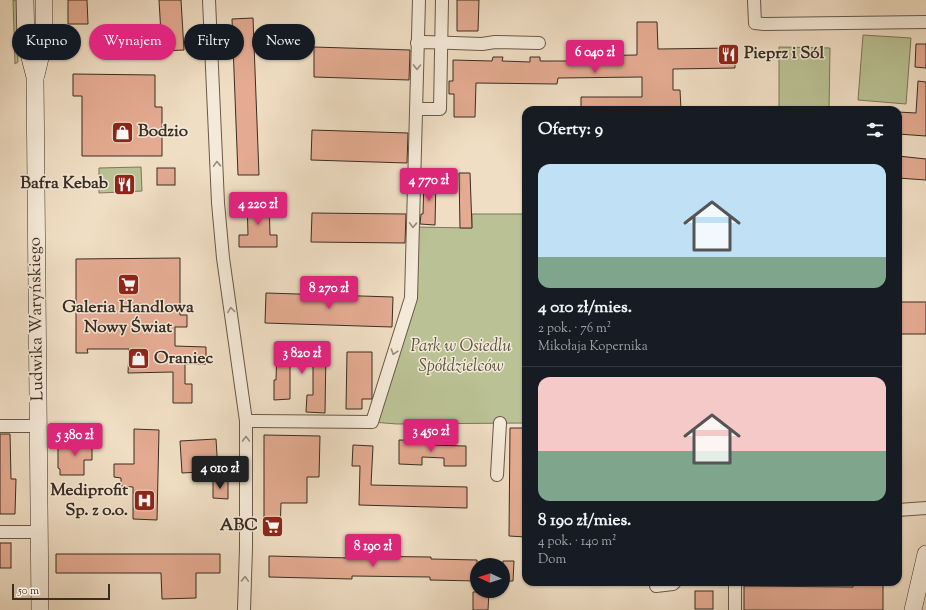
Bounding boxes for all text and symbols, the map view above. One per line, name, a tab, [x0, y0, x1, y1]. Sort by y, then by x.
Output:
chip: Kupno	[12, 24, 81, 60]
chip: Wynajem	[89, 24, 176, 60]
chip: Filtry	[184, 24, 244, 60]
chip: Nowe	[252, 24, 315, 60]
pin: 6 040 zł	[554, 40, 636, 74]
restaurant icon: Pieprz i Sól	[716, 41, 742, 67]
place label: Pieprz i Sól	[744, 42, 824, 66]
text: 6 040 zł	[575, 44, 615, 62]
one-way arrow	[412, 64, 421, 70]
text: Oferty: 9	[538, 118, 603, 142]
shop icon: Bodzio	[109, 119, 135, 145]
icon: filters	[864, 119, 886, 141]
place label: Bodzio	[138, 120, 188, 144]
one-way arrow	[212, 161, 221, 167]
pin: 4 770 zł	[388, 168, 470, 202]
restaurant icon: Bafra Kebab	[111, 171, 137, 197]
place label: Bafra Kebab	[20, 172, 108, 196]
text: 4 770 zł	[409, 172, 449, 190]
icon: home	[676, 190, 748, 262]
pin: 4 220 zł	[217, 192, 299, 226]
text: 4 220 zł	[238, 196, 278, 214]
one-way arrow	[408, 222, 417, 228]
street label: Ludwika Waryńskiego	[24, 237, 50, 401]
supermarket icon: Galeria Handlowa Nowy Świat	[115, 271, 141, 297]
pin: 8 270 zł	[288, 276, 370, 310]
text: 8 270 zł	[309, 280, 349, 298]
place label: Galeria Handlowa Nowy Świat	[62, 296, 194, 340]
text: 4 010 zł/mies.	[538, 296, 632, 320]
one-way arrow	[227, 307, 236, 313]
text: 2 pok. · 76 m²	[538, 320, 611, 338]
park label: Park w Osiedlu Spółdzielców	[411, 335, 511, 379]
text: Mikołaja Kopernika	[538, 338, 648, 356]
pin: 3 820 zł	[261, 341, 343, 375]
text: 3 820 zł	[283, 345, 321, 363]
shop icon: Oraniec	[126, 346, 152, 372]
place label: Oraniec	[154, 347, 213, 371]
one-way arrow	[390, 349, 399, 356]
icon: home	[676, 403, 748, 475]
pin: 3 450 zł	[390, 419, 472, 453]
pin: 5 380 zł	[34, 423, 116, 457]
text: 3 450 zł	[412, 423, 450, 441]
text: 5 380 zł	[56, 427, 94, 445]
one-way arrow	[242, 436, 250, 442]
pin: 4 010 zł	[179, 456, 261, 490]
text: 4 010 zł	[201, 460, 239, 478]
place label: Mediprofit Sp. z o.o.	[50, 479, 128, 523]
hospital icon: Mediprofit Sp. z o.o.	[131, 488, 157, 514]
text: 8 190 zł/mies.	[538, 509, 631, 533]
supermarket icon: ABC	[260, 513, 286, 539]
place label: ABC	[220, 514, 258, 538]
text: 4 pok. · 140 m²	[538, 533, 616, 551]
pin: 8 190 zł	[332, 534, 414, 568]
text: 8 190 zł	[354, 538, 392, 556]
text: Dom	[538, 551, 566, 569]
north arrow	[470, 558, 510, 598]
map controls	[470, 558, 510, 598]
one-way arrow	[241, 576, 249, 582]
scale bar	[12, 582, 110, 601]
text: 50 m	[18, 583, 39, 599]

